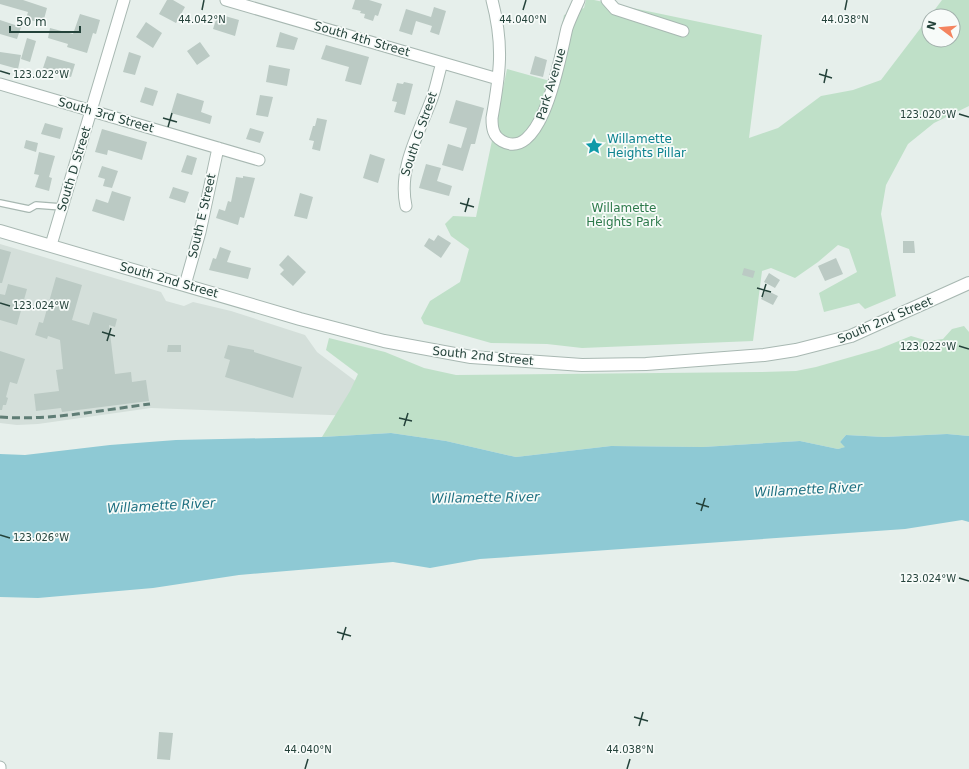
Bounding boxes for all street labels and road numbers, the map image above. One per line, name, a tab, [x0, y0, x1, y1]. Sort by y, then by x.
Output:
street label: South 4th Street	[313, 19, 412, 59]
street label: Park Avenue	[533, 46, 569, 122]
street label: South G Street	[398, 90, 440, 178]
street label: South 3rd Street	[57, 95, 156, 135]
street label: South D Street	[54, 125, 94, 213]
street label: South E Street	[185, 172, 219, 260]
street label: South 2nd Street	[118, 259, 220, 301]
street label: South 2nd Street	[835, 294, 935, 346]
street label: South 2nd Street	[432, 344, 535, 368]

